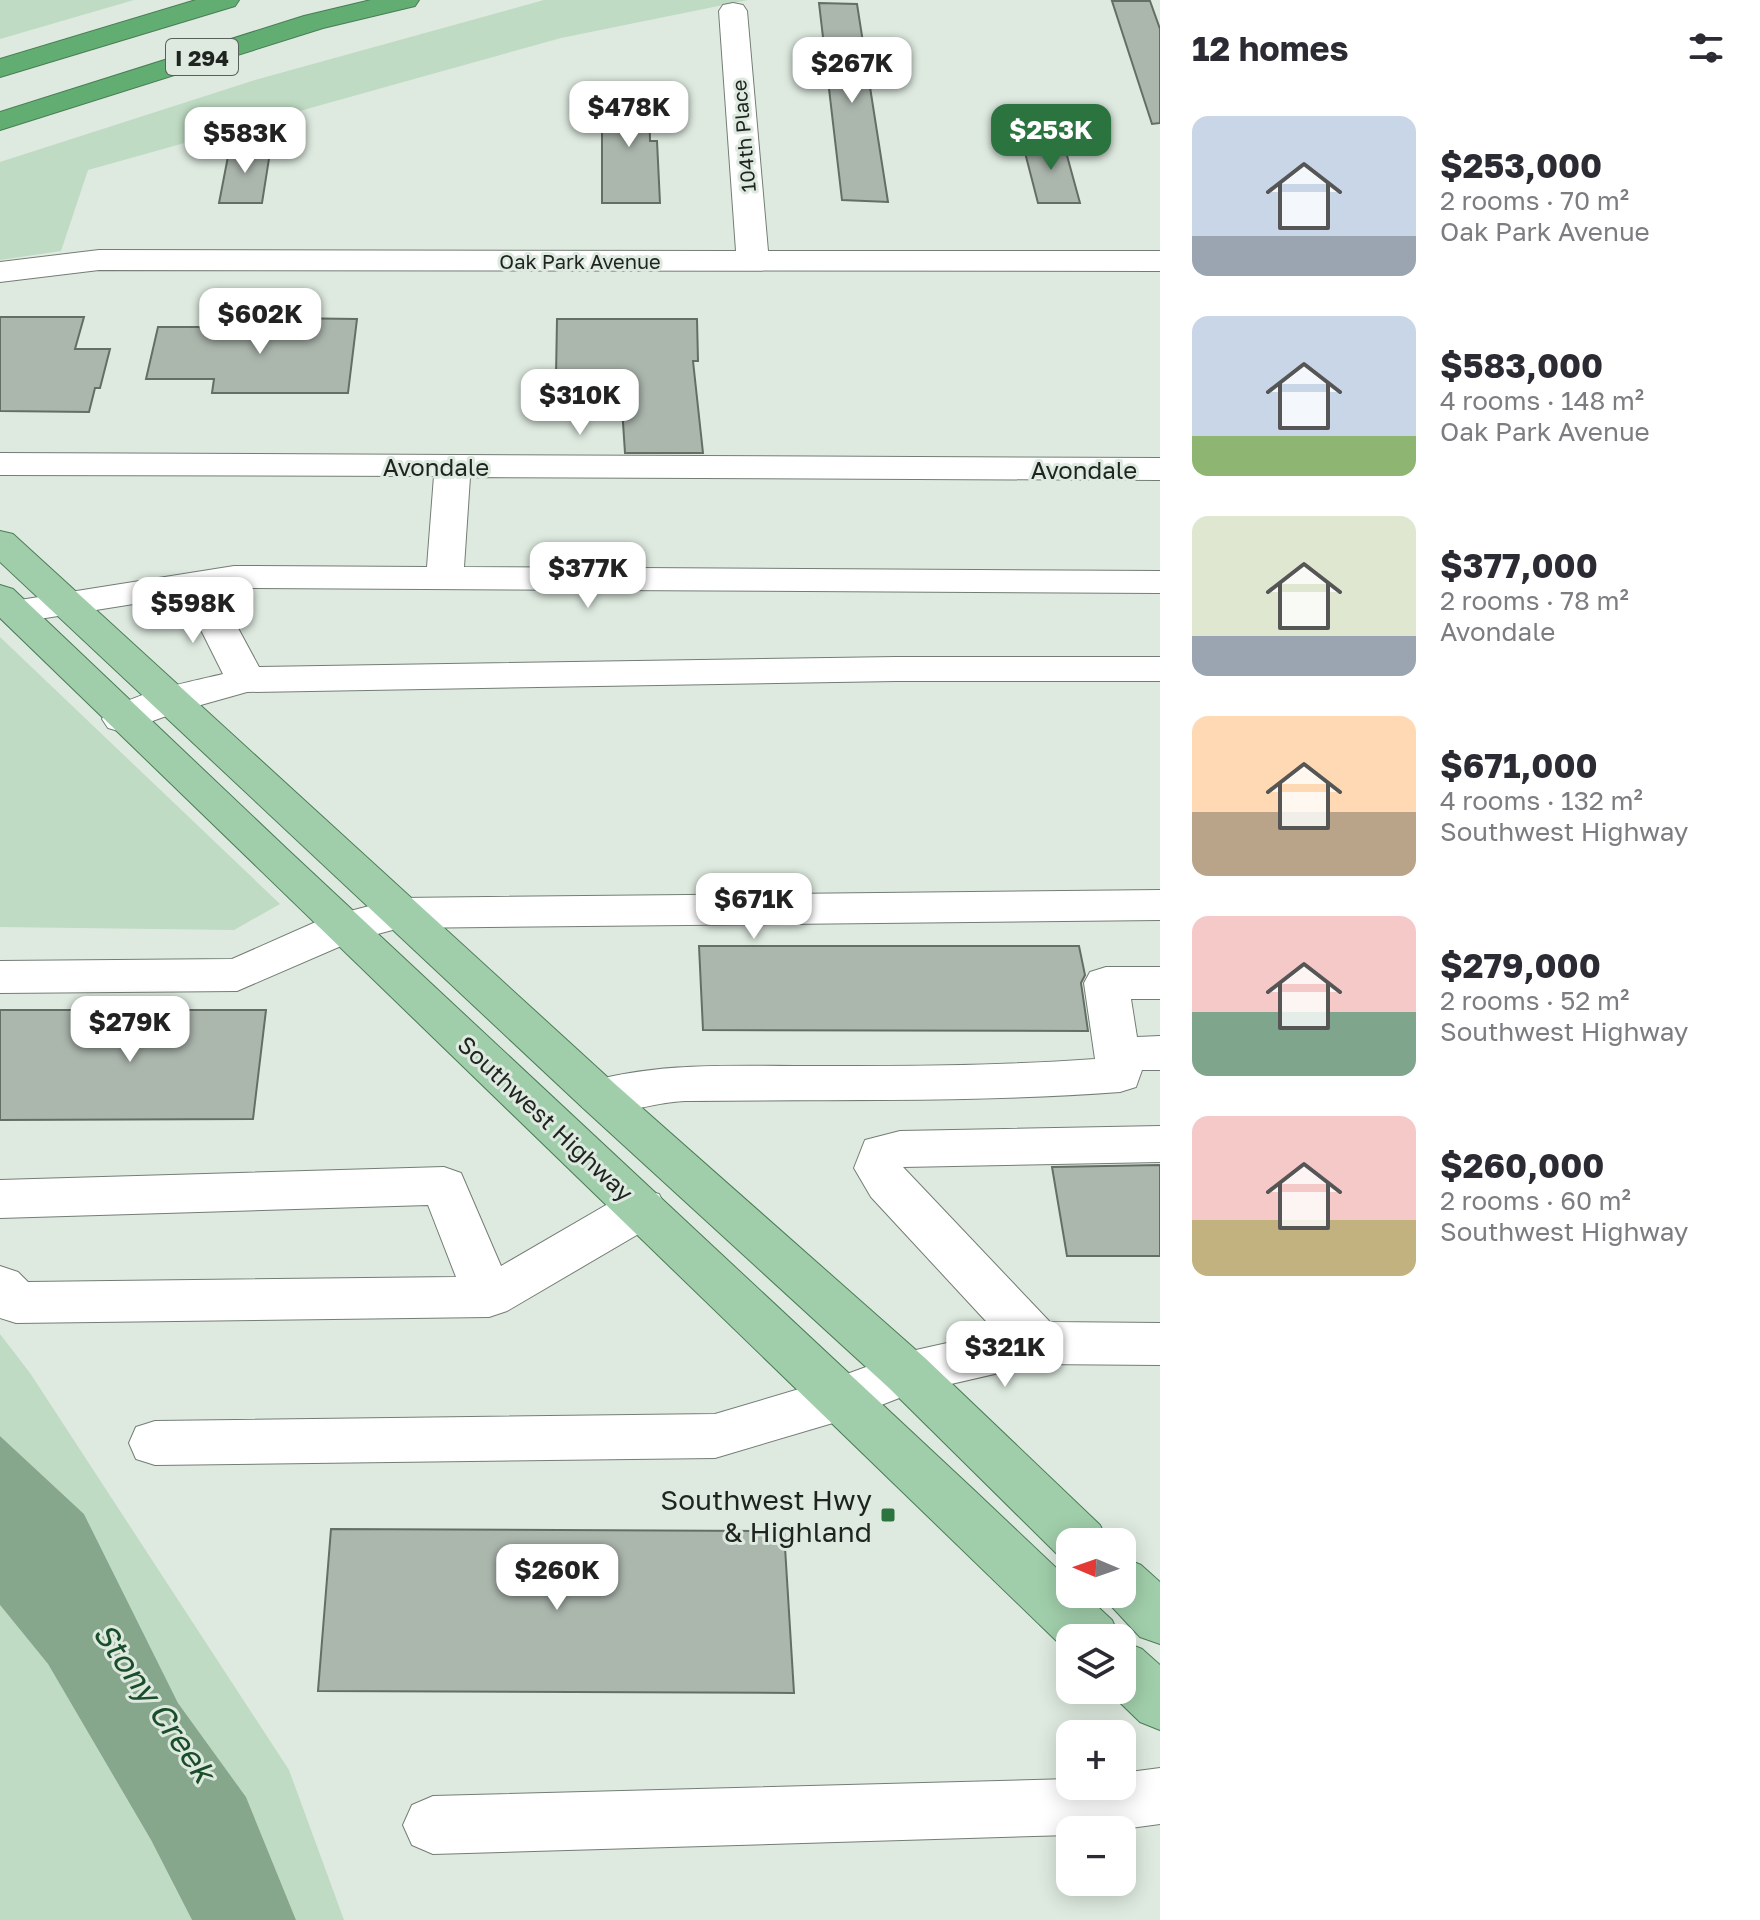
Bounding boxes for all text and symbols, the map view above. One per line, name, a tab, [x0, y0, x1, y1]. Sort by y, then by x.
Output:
icon: filters	[1684, 26, 1728, 70]
text: 12 homes	[1192, 28, 1349, 68]
pin: $267K	[796, 37, 908, 105]
road number: I 294	[166, 39, 238, 75]
text: $267K	[811, 47, 893, 78]
street label: 104th Place	[726, 79, 760, 193]
pin: $478K	[573, 81, 685, 149]
text: $478K	[587, 91, 671, 122]
pin: $253K	[995, 104, 1107, 172]
pin: $583K	[189, 107, 301, 175]
text: $253K	[1009, 114, 1093, 145]
text: $583K	[203, 117, 287, 148]
text: $253,000	[1440, 145, 1602, 185]
icon: home	[1256, 148, 1352, 244]
text: 2 rooms · 70 m²	[1440, 185, 1629, 216]
text: Oak Park Avenue	[1440, 216, 1650, 247]
street label: Oak Park Avenue	[499, 249, 661, 273]
pin: $602K	[204, 288, 316, 356]
text: $602K	[217, 298, 303, 329]
text: $583,000	[1440, 345, 1603, 385]
icon: home	[1256, 348, 1352, 444]
pin: $310K	[524, 369, 636, 437]
text: $310K	[539, 379, 621, 410]
text: 4 rooms · 148 m²	[1440, 385, 1644, 416]
text: Oak Park Avenue	[1440, 416, 1650, 447]
street label: Avondale	[383, 452, 489, 481]
street label: Avondale	[1031, 455, 1137, 484]
pin: $377K	[532, 542, 644, 610]
text: $377,000	[1440, 545, 1598, 585]
icon: home	[1256, 548, 1352, 644]
text: $377K	[548, 552, 628, 583]
pin: $598K	[137, 577, 249, 645]
text: 2 rooms · 78 m²	[1440, 585, 1629, 616]
text: $598K	[150, 587, 236, 618]
text: Avondale	[1440, 616, 1555, 647]
text: $671,000	[1440, 745, 1598, 785]
icon: home	[1256, 748, 1352, 844]
text: 4 rooms · 132 m²	[1440, 785, 1643, 816]
text: Southwest Highway	[1440, 816, 1688, 847]
pin: $671K	[698, 873, 810, 941]
text: $671K	[714, 883, 794, 914]
text: $279,000	[1440, 945, 1601, 985]
icon: home	[1256, 948, 1352, 1044]
text: 2 rooms · 52 m²	[1440, 985, 1629, 1016]
pin: $279K	[74, 996, 186, 1064]
text: $279K	[89, 1006, 171, 1037]
text: Southwest Highway	[1440, 1016, 1688, 1047]
street label: Southwest Highway	[452, 1029, 640, 1207]
text: $260,000	[1440, 1145, 1604, 1185]
icon: home	[1256, 1148, 1352, 1244]
text: 2 rooms · 60 m²	[1440, 1185, 1631, 1216]
text: Southwest Highway	[1440, 1216, 1688, 1247]
pin: $321K	[949, 1321, 1061, 1389]
text: $321K	[964, 1331, 1046, 1362]
place label: Southwest Hwy & Highland	[660, 1483, 872, 1548]
marker: Southwest Hwy & Highland	[879, 1506, 897, 1524]
north arrow	[1056, 1528, 1136, 1608]
map controls	[1056, 1528, 1136, 1896]
pin: $260K	[501, 1544, 613, 1612]
text: $260K	[514, 1554, 600, 1585]
water label: Stony Creek	[86, 1615, 226, 1791]
button: layers	[1056, 1624, 1136, 1704]
button: +	[1056, 1720, 1136, 1800]
button: −	[1056, 1816, 1136, 1896]

